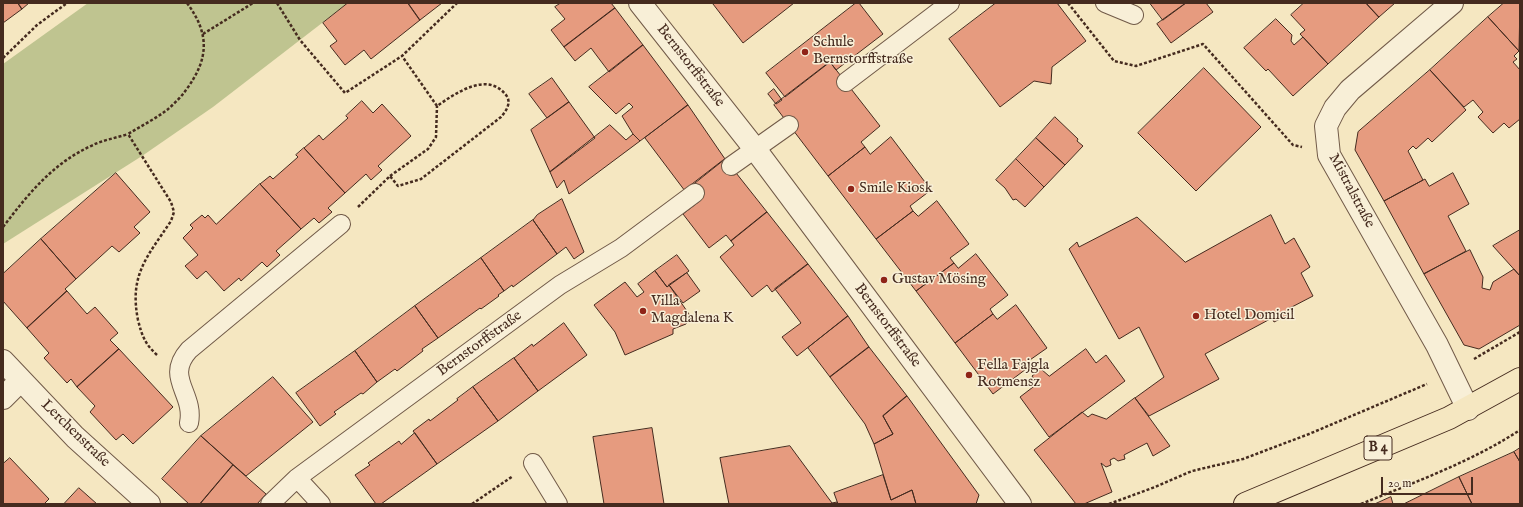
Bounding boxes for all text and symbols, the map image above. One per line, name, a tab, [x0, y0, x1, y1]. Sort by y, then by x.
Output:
street label: Bernstorffstraße	[652, 21, 728, 111]
place label: Schule Bernstorffstraße	[813, 34, 913, 69]
marker: Schule Bernstorffstraße	[800, 47, 810, 57]
street label: Mistralstraße	[1324, 151, 1378, 231]
place label: Smile Kiosk	[859, 180, 933, 198]
marker: Smile Kiosk	[846, 184, 856, 194]
place label: Gustav Mösing	[892, 271, 986, 289]
marker: Gustav Mösing	[879, 275, 889, 285]
street label: Bernstorffstraße	[850, 281, 924, 371]
place label: Villa Magdalena K	[651, 293, 734, 328]
marker: Villa Magdalena K	[638, 306, 648, 316]
street label: Bernstorffstraße	[434, 307, 526, 381]
place label: Hotel Domicil	[1204, 307, 1294, 325]
marker: Hotel Domicil	[1191, 311, 1201, 321]
place label: Fella Fajgla Rotmensz	[977, 357, 1049, 392]
marker: Fella Fajgla Rotmensz	[964, 370, 974, 380]
street label: Lerchenstraße	[37, 396, 113, 472]
road number: B 4	[1364, 436, 1392, 460]
scale bar	[1383, 469, 1475, 495]
text: 20 m	[1388, 476, 1411, 491]

